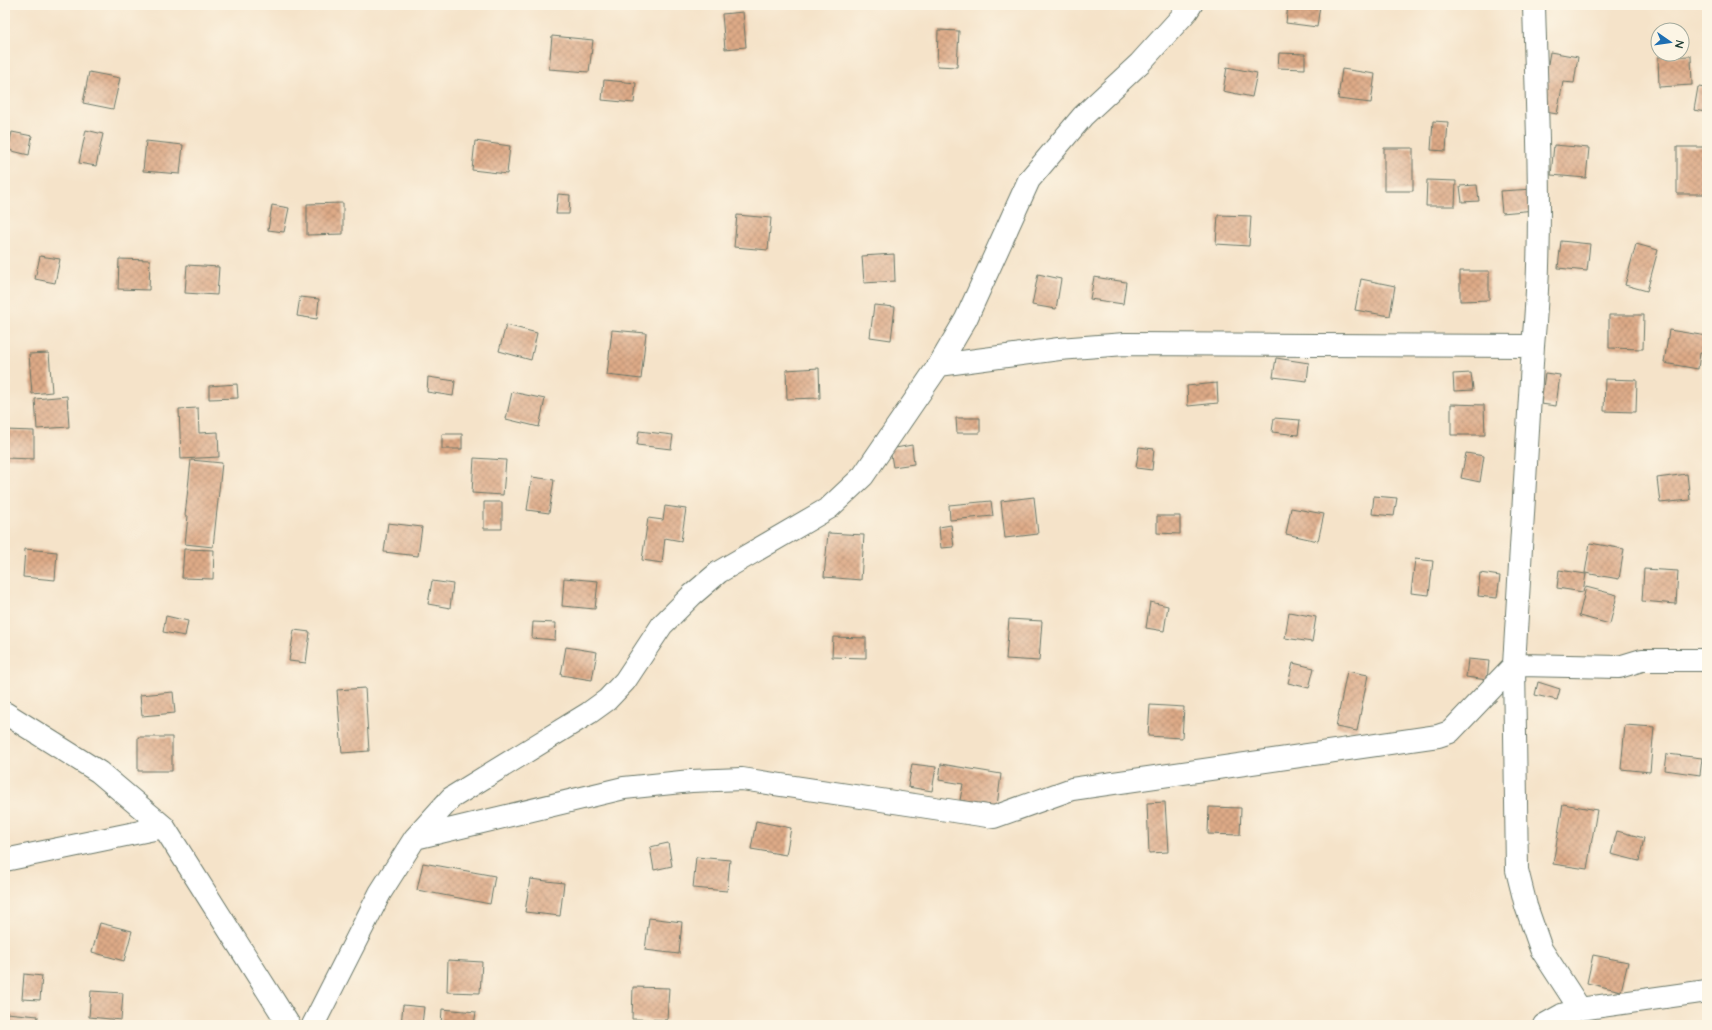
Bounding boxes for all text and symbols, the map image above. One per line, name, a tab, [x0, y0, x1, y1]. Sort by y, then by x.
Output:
north arrow	[1650, 22, 1690, 62]
text: N	[1671, 39, 1687, 49]

